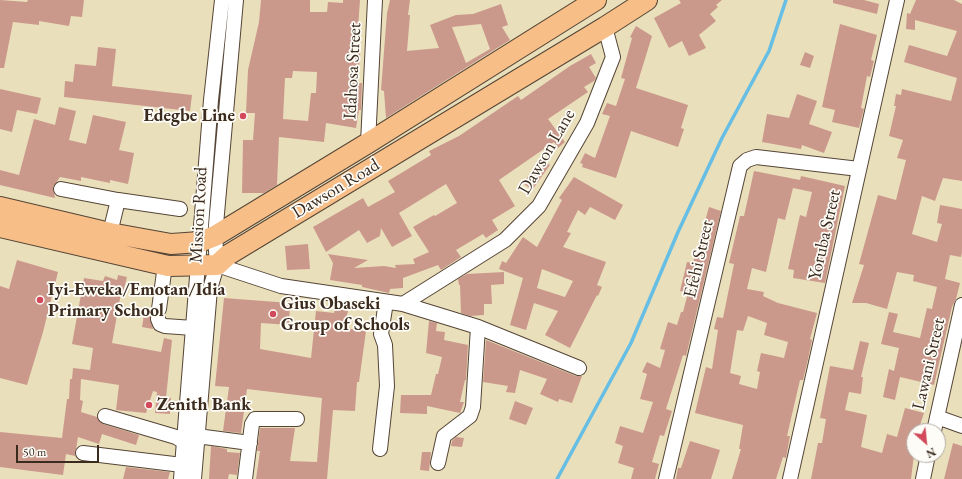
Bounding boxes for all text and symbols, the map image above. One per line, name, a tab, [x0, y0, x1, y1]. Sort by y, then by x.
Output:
street label: Idahosa Street	[340, 22, 366, 120]
place label: Edegbe Line	[143, 105, 235, 127]
street label: Dawson Lane	[514, 106, 580, 198]
marker: Edegbe Line	[238, 111, 248, 121]
street label: Dawson Road	[288, 154, 384, 224]
street label: Mission Road	[186, 166, 212, 264]
street label: Yoruba Street	[804, 188, 846, 282]
street label: Efehi Street	[680, 218, 718, 300]
place label: Iyi-Eweka/Emotan/Idia Primary School	[48, 279, 225, 322]
place label: Gius Obaseki Group of Schools	[281, 293, 410, 336]
marker: Iyi-Eweka/Emotan/Idia Primary School	[35, 295, 45, 305]
marker: Gius Obaseki Group of Schools	[268, 309, 278, 319]
street label: Lawani Street	[908, 316, 950, 412]
place label: Zenith Bank	[157, 394, 251, 416]
marker: Zenith Bank	[144, 400, 154, 410]
north arrow	[906, 423, 946, 463]
scale bar	[18, 437, 101, 463]
text: 50 m	[23, 444, 46, 460]
text: N	[924, 445, 938, 461]

